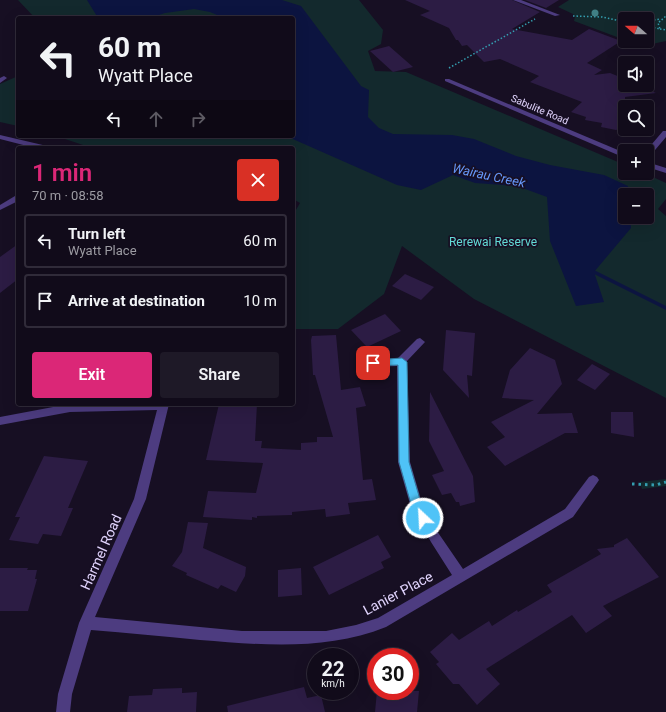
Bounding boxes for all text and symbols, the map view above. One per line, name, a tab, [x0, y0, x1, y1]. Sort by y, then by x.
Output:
north arrow	[618, 12, 654, 48]
map controls	[618, 12, 654, 224]
text: 60 m	[98, 31, 161, 64]
icon: left	[32, 32, 84, 84]
button: sound	[618, 56, 654, 92]
text: Wyatt Place	[98, 65, 193, 86]
street label: Sabulite Road	[509, 92, 570, 127]
button: search	[618, 100, 654, 136]
icon: left	[103, 108, 125, 130]
icon: ahead	[145, 108, 167, 130]
icon: right	[187, 108, 209, 130]
button: +	[618, 144, 654, 180]
text: 1 min	[32, 159, 92, 187]
button: close	[237, 159, 279, 201]
water label: Wairau Creek	[451, 160, 527, 191]
text: 70 m · 08:58	[32, 188, 103, 203]
button: −	[618, 188, 654, 224]
text: Turn left	[68, 225, 125, 243]
icon: left	[34, 230, 56, 252]
text: 60 m	[243, 232, 277, 250]
park label: Rerewai Reserve	[449, 235, 537, 249]
text: Wyatt Place	[68, 243, 137, 258]
icon: arrive	[34, 290, 56, 312]
text: Arrive at destination	[68, 292, 205, 310]
text: 10 m	[243, 292, 277, 310]
pin	[356, 346, 390, 380]
button: Exit	[32, 352, 152, 398]
button: Share	[160, 352, 279, 398]
icon: arrive	[362, 352, 384, 374]
position arrow	[402, 497, 444, 539]
street label: Harmel Road	[77, 512, 125, 592]
street label: Lanier Place	[360, 568, 436, 618]
speed limit sign: 30	[367, 648, 419, 700]
text: 22	[322, 657, 344, 681]
text: km/h	[321, 678, 345, 689]

